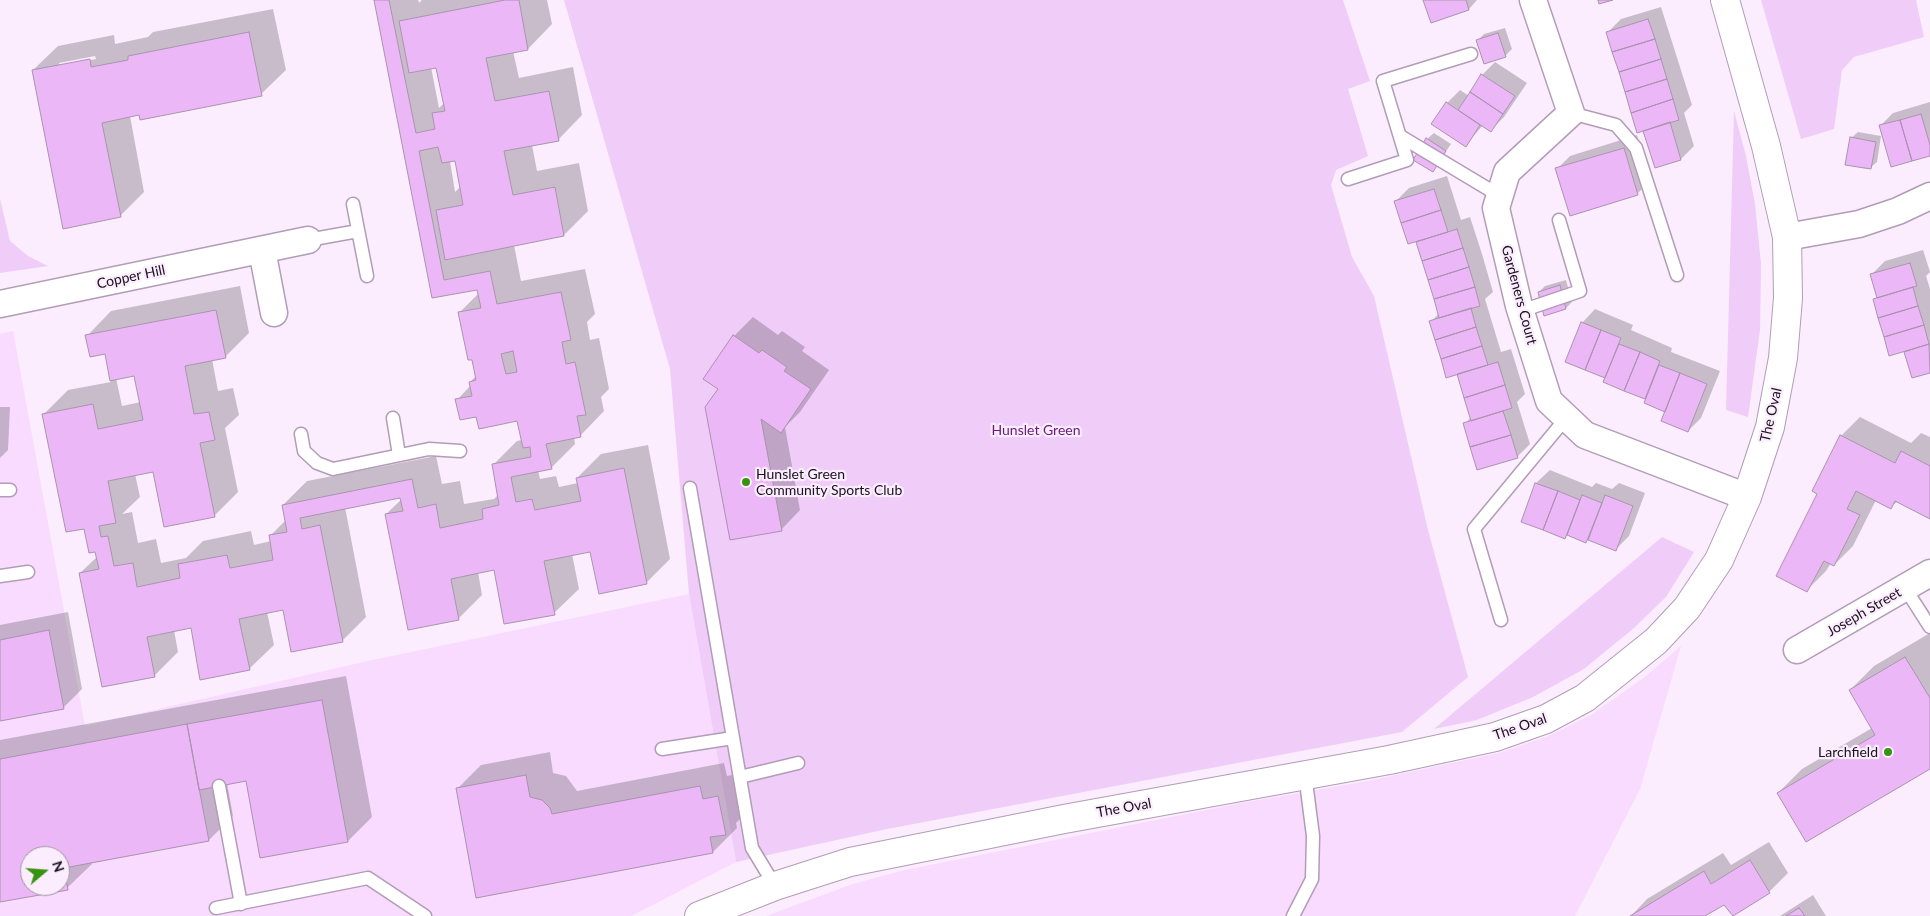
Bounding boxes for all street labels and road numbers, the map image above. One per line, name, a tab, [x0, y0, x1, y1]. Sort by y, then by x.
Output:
street label: Gardeners Court	[1498, 243, 1540, 347]
street label: Copper Hill	[95, 262, 167, 292]
street label: The Oval	[1757, 386, 1785, 444]
street label: Joseph Street	[1824, 584, 1904, 640]
street label: The Oval	[1491, 710, 1549, 744]
street label: The Oval	[1095, 795, 1153, 821]

